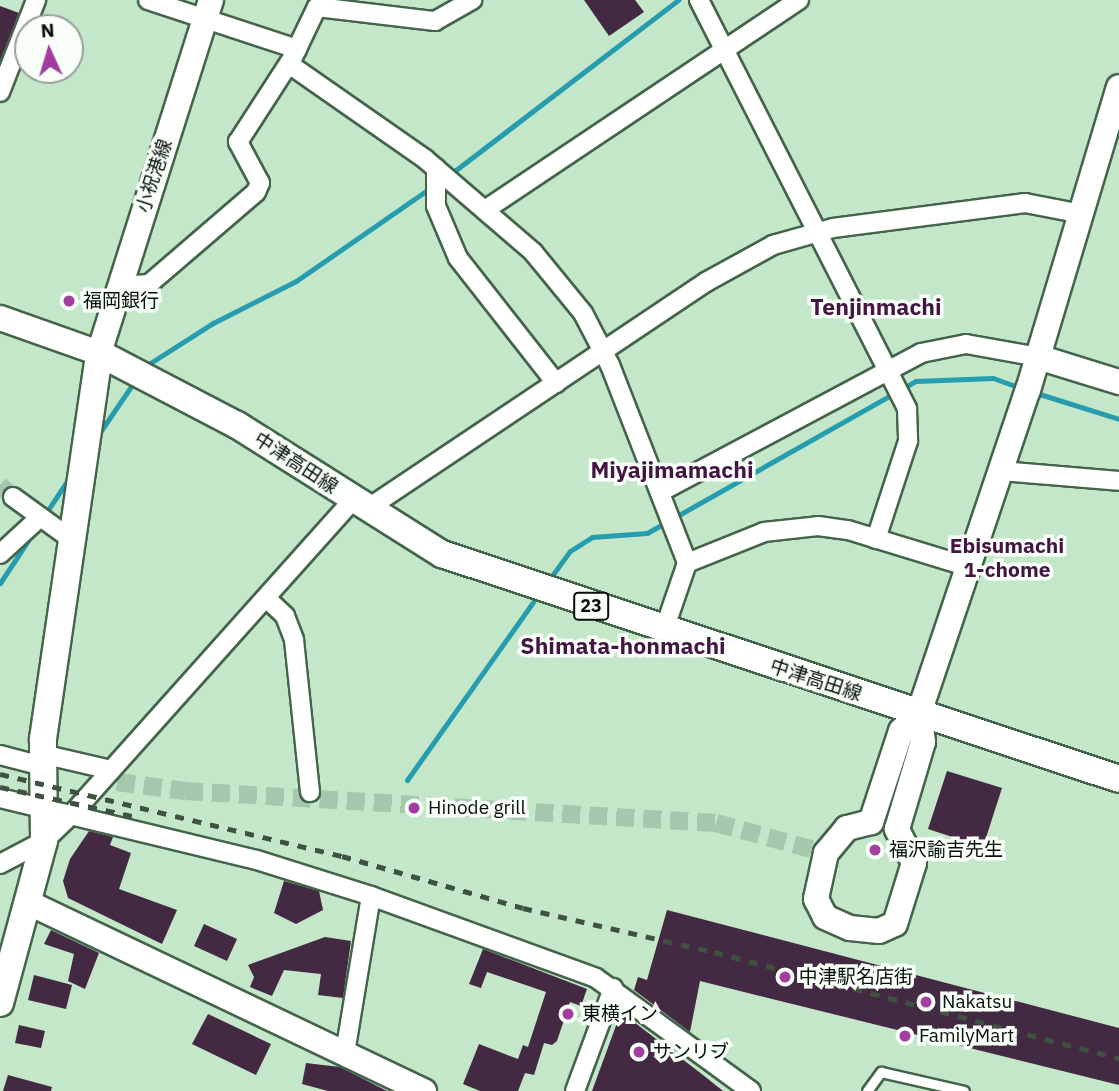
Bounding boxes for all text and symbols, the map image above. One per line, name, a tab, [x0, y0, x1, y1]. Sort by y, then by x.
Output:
north arrow	[14, 14, 84, 84]
text: N	[40, 18, 55, 42]
street label: 小祝港線	[131, 136, 177, 216]
place label: 福岡銀行	[83, 290, 159, 312]
district label: Tenjinmachi	[810, 292, 942, 320]
marker: 福岡銀行	[61, 293, 77, 309]
street label: 中津高田線	[250, 428, 342, 498]
district label: Miyajimamachi	[590, 455, 754, 483]
district label: Ebisumachi 1-chome	[950, 532, 1064, 582]
road number: 23	[572, 592, 610, 620]
district label: Shimata-honmachi	[520, 631, 726, 659]
street label: 中津高田線	[767, 654, 865, 706]
place label: Hinode grill	[428, 797, 526, 819]
marker: Hinode grill	[406, 800, 422, 816]
place label: 福沢諭吉先生	[889, 839, 1003, 861]
marker: 福沢諭吉先生	[867, 842, 883, 858]
place label: 中津駅名店街	[799, 966, 913, 988]
marker: 中津駅名店街	[777, 969, 793, 985]
place label: Nakatsu	[942, 991, 1012, 1013]
marker: Nakatsu	[916, 992, 936, 1012]
place label: 東横イン	[582, 1003, 658, 1025]
marker: 東横イン	[560, 1006, 576, 1022]
place label: FamilyMart	[919, 1025, 1014, 1047]
marker: FamilyMart	[897, 1028, 913, 1044]
place label: サンリブ	[653, 1041, 729, 1063]
marker: サンリブ	[631, 1044, 647, 1060]

